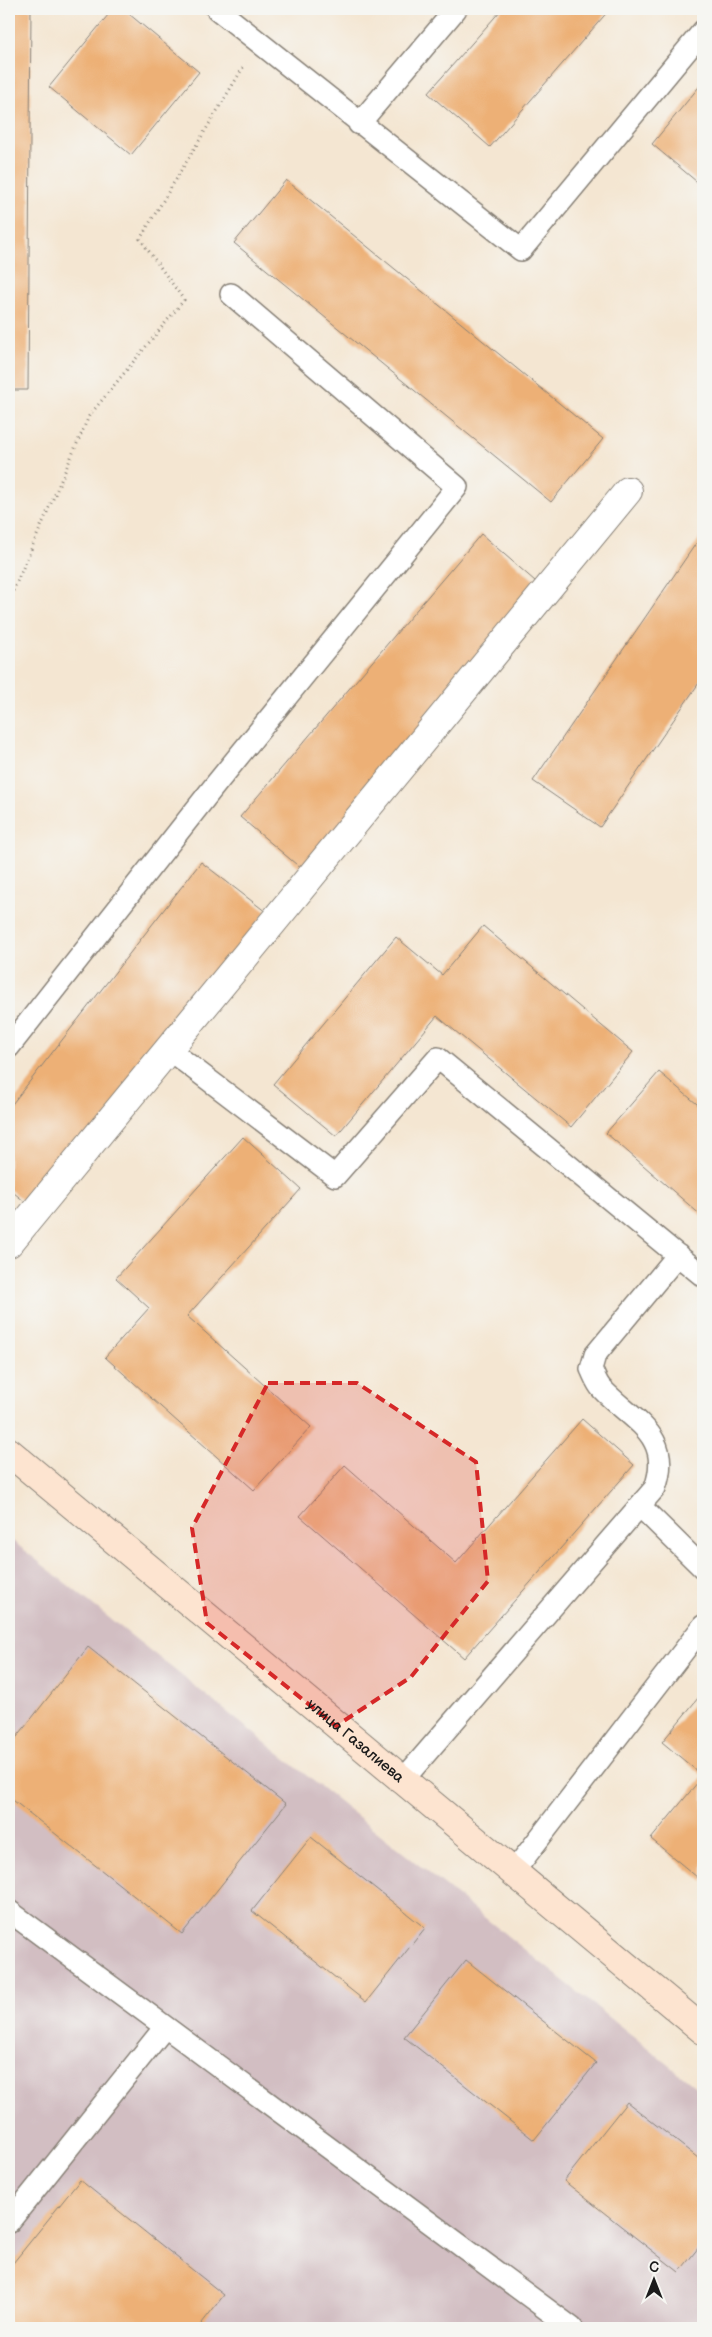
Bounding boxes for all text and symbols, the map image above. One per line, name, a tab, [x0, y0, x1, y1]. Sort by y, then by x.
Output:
street label: улица Газалиева	[303, 1695, 408, 1787]
north arrow	[630, 2254, 680, 2304]
text: С	[649, 2259, 659, 2276]

